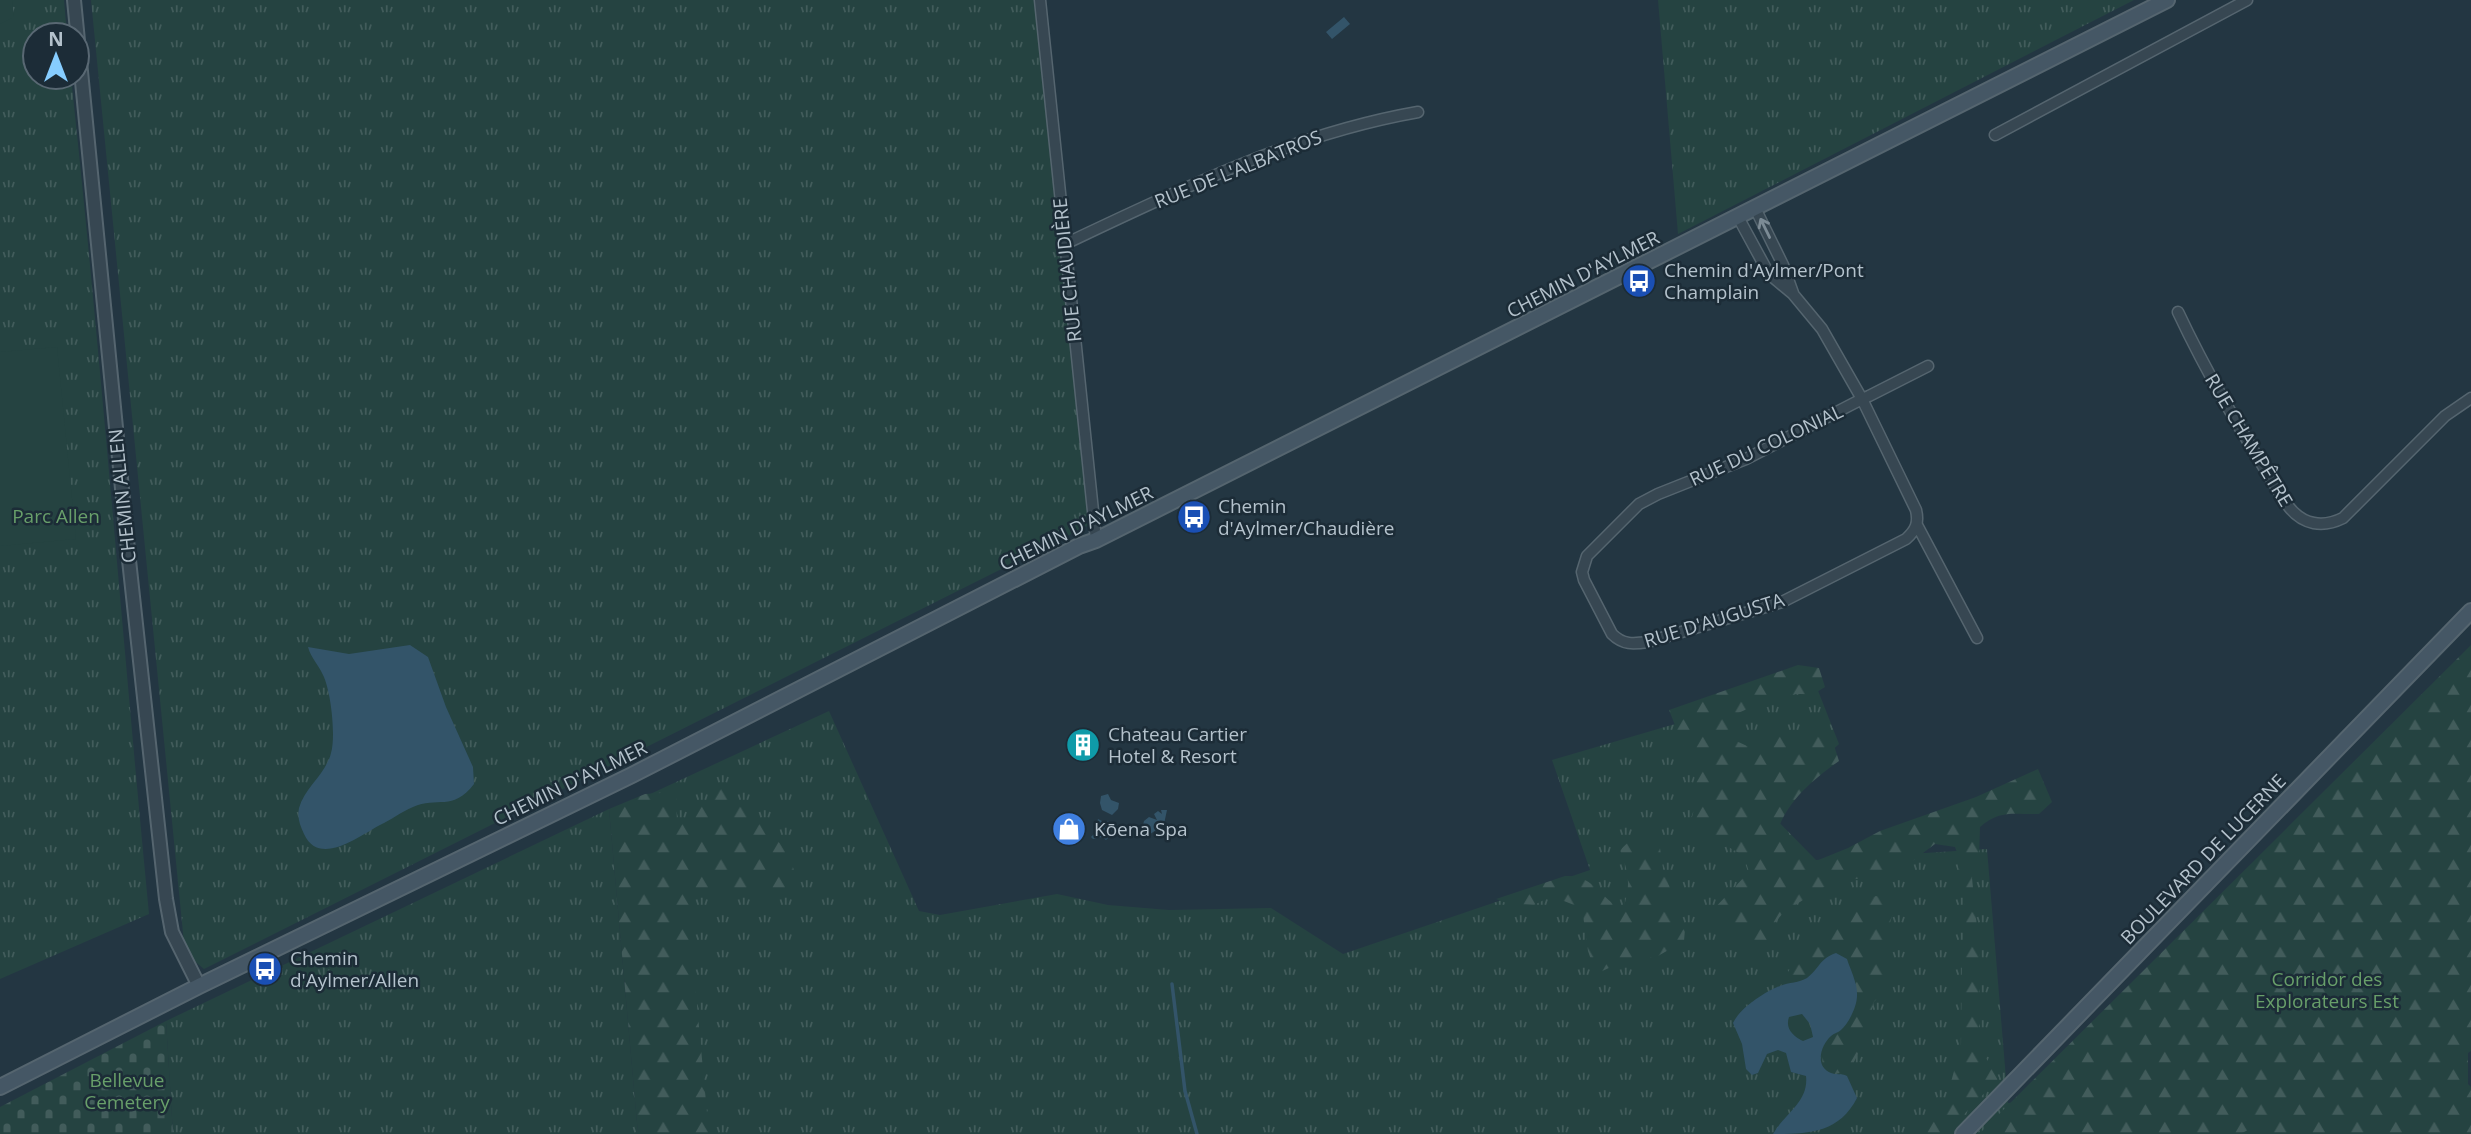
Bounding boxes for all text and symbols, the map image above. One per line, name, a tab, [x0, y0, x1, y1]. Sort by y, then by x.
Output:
north arrow	[21, 21, 91, 91]
text: N	[48, 26, 64, 52]
street label: RUE DE L'ALBATROS	[1151, 124, 1325, 214]
street label: RUE CHAUDIÈRE	[1047, 197, 1087, 343]
one-way arrow	[1758, 218, 1772, 239]
street label: CHEMIN D'AYLMER	[1502, 224, 1664, 324]
place label: Chemin d'Aylmer/Pont Champlain	[1664, 257, 1864, 305]
bus stop icon: Chemin d'Aylmer/Pont Champlain	[1620, 262, 1658, 300]
street label: RUE CHAMPÊTRE	[2199, 369, 2299, 511]
street label: RUE DU COLONIAL	[1685, 398, 1847, 492]
street label: CHEMIN ALLEN	[102, 428, 142, 564]
street label: CHEMIN D'AYLMER	[995, 479, 1157, 577]
place label: Chemin d'Aylmer/Chaudière	[1218, 493, 1394, 541]
bus stop icon: Chemin d'Aylmer/Chaudière	[1175, 498, 1213, 536]
park label: Parc Allen	[12, 503, 100, 529]
street label: RUE D'AUGUSTA	[1641, 586, 1787, 654]
place label: Chateau Cartier Hotel & Resort	[1108, 721, 1247, 769]
building icon: Chateau Cartier Hotel & Resort	[1064, 726, 1102, 764]
street label: CHEMIN D'AYLMER	[489, 734, 651, 832]
street label: BOULEVARD DE LUCERNE	[2115, 768, 2291, 950]
shop icon: Kōena Spa	[1050, 810, 1088, 848]
place label: Kōena Spa	[1094, 816, 1187, 842]
place label: Chemin d'Aylmer/Allen	[290, 945, 419, 993]
bus stop icon: Chemin d'Aylmer/Allen	[246, 950, 284, 988]
park label: Corridor des Explorateurs Est	[2255, 966, 2399, 1014]
park label: Bellevue Cemetery	[84, 1067, 170, 1115]

